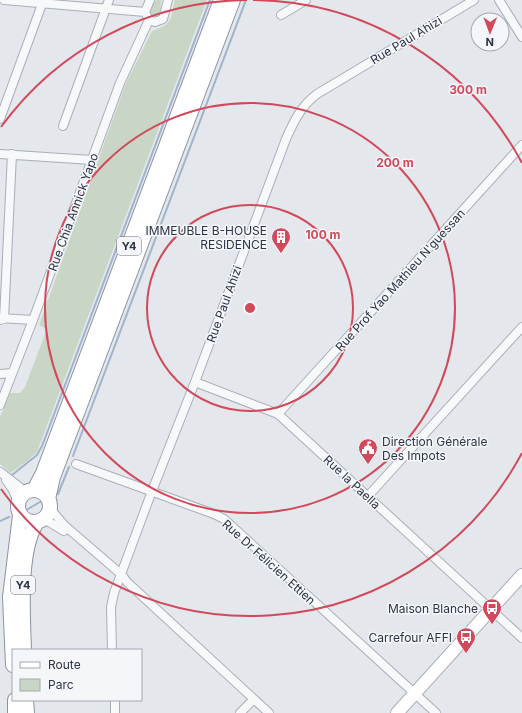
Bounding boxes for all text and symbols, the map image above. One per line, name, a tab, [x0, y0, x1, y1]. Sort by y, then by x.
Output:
north arrow	[470, 12, 510, 52]
street label: Rue Paul Ahizi	[368, 13, 445, 67]
text: N	[486, 35, 494, 49]
text: 300 m	[449, 82, 487, 97]
street label: Rue Chia Annick Yapo	[45, 151, 101, 273]
text: 200 m	[376, 155, 414, 170]
street label: Rue Prof Yao Mathieu N'guessan	[332, 206, 468, 354]
place label: IMMEUBLE B-HOUSE RESIDENCE	[145, 223, 267, 252]
building icon: IMMEUBLE B-HOUSE RESIDENCE	[270, 226, 292, 254]
text: 100 m	[305, 227, 341, 242]
road number: Y4	[117, 237, 141, 255]
street label: Rue Paul Ahizi	[203, 263, 245, 345]
centre of rings	[243, 301, 257, 315]
place label: Direction Générale Des Impots	[382, 434, 487, 463]
public building icon: Direction Générale Des Impots	[357, 437, 379, 465]
street label: Rue la Paella	[320, 452, 384, 512]
street label: Rue Dr Félicien Ettien	[219, 516, 319, 608]
road number: Y4	[11, 576, 35, 594]
bus stop icon: Maison Blanche	[481, 597, 503, 625]
place label: Maison Blanche	[388, 601, 478, 616]
bus stop icon: Carrefour AFFI	[455, 626, 477, 654]
place label: Carrefour AFFI	[369, 630, 452, 645]
legend	[12, 649, 142, 701]
text: Route	[48, 657, 81, 672]
text: Parc	[48, 677, 74, 692]

